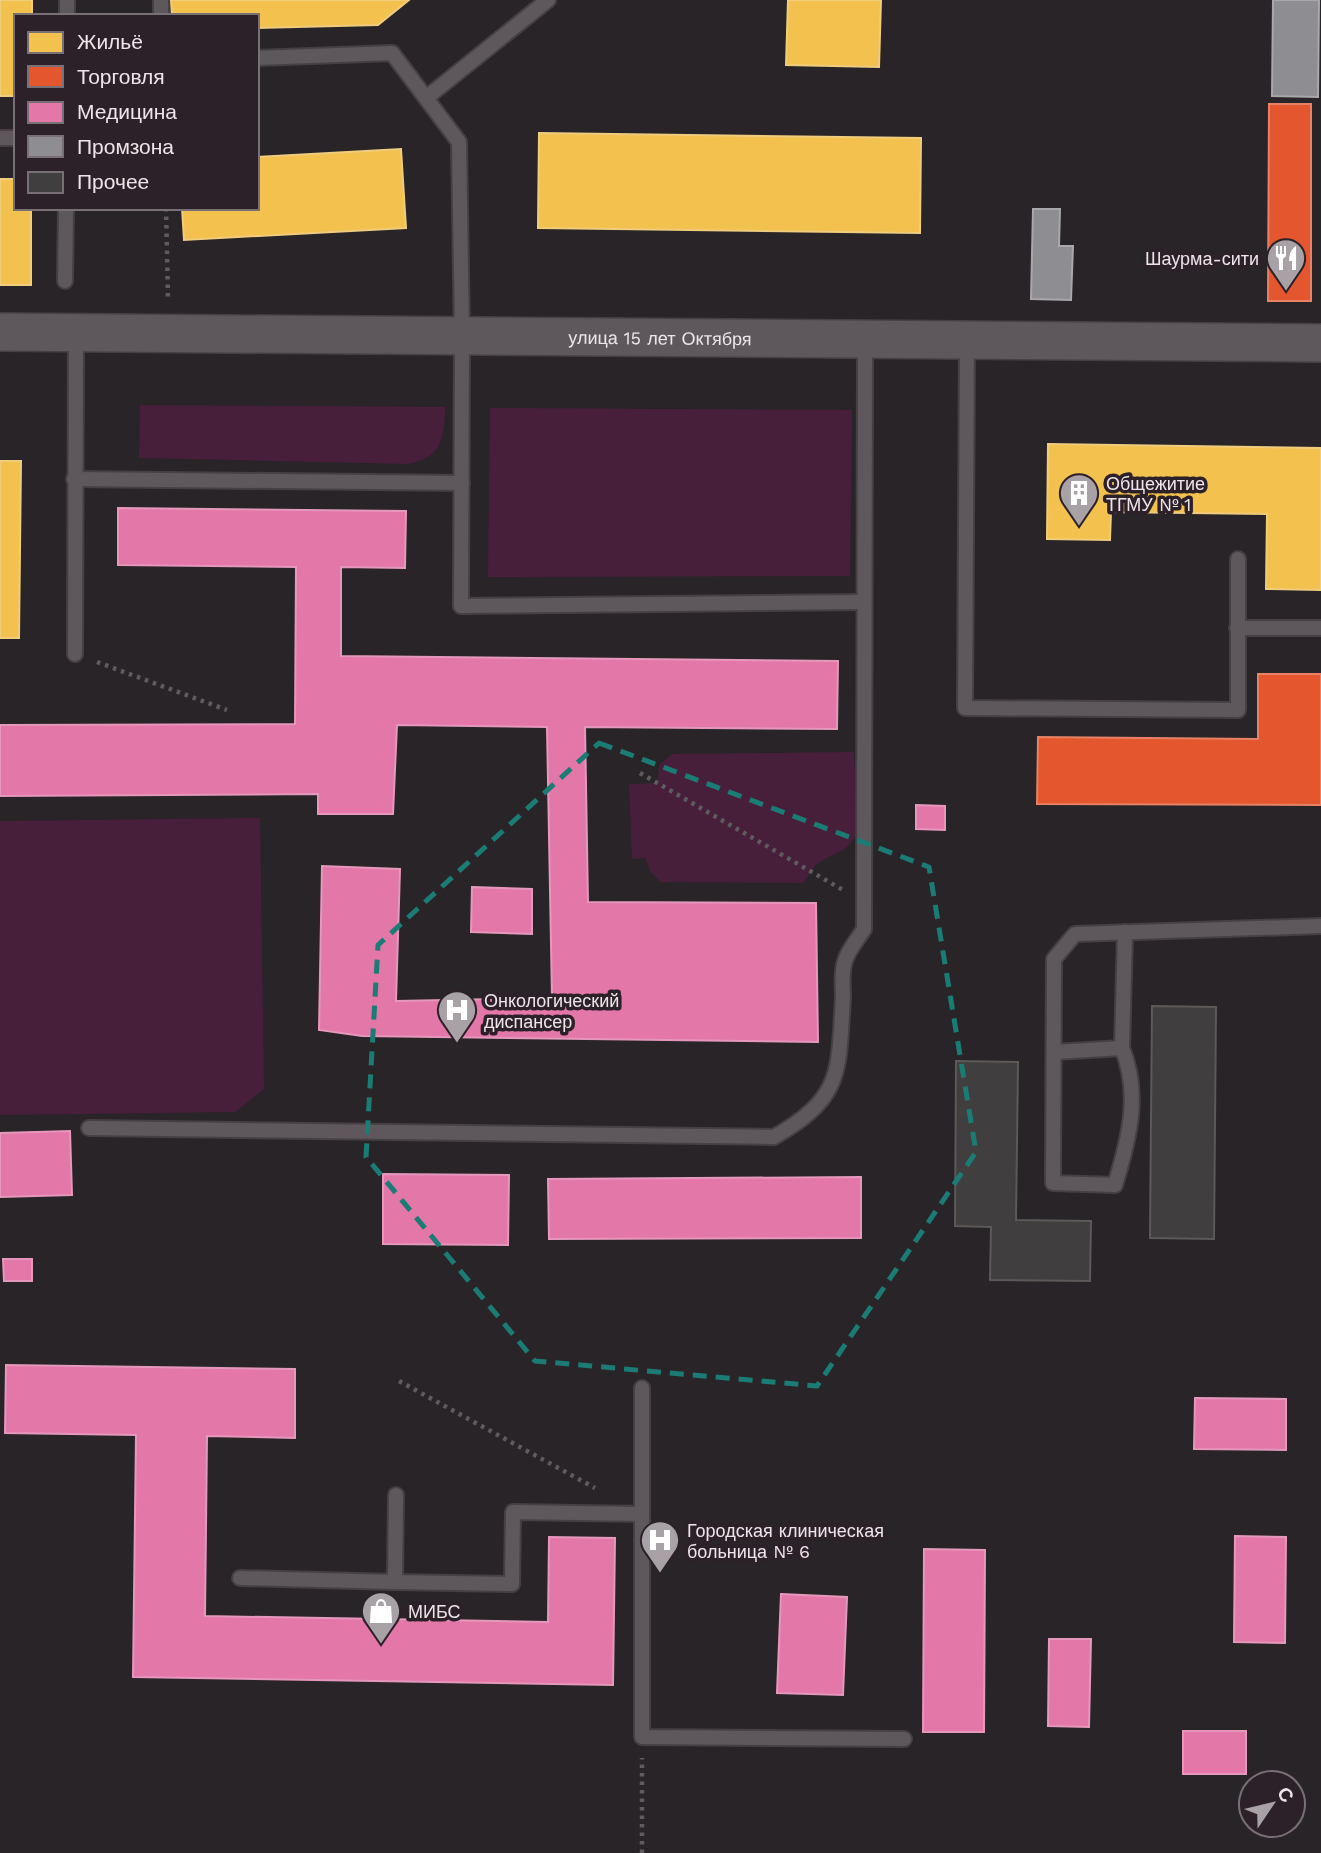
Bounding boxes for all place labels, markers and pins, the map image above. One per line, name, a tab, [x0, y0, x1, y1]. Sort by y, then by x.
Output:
restaurant icon: Шаурма-сити	[1265, 237, 1307, 292]
place label: Шаурма-сити	[1145, 248, 1259, 269]
building icon: Общежитие ТГМУ № 1	[1058, 472, 1100, 527]
place label: Общежитие ТГМУ № 1	[1106, 473, 1205, 515]
hospital icon: Онкологический диспансер	[436, 989, 478, 1044]
place label: Онкологический диспансер	[484, 990, 619, 1032]
hospital icon: Городская клиническая больница № 6	[639, 1519, 681, 1574]
place label: Городская клиническая больница № 6	[687, 1520, 884, 1562]
shop icon: МИБС	[360, 1590, 402, 1645]
place label: МИБС	[408, 1601, 461, 1622]

